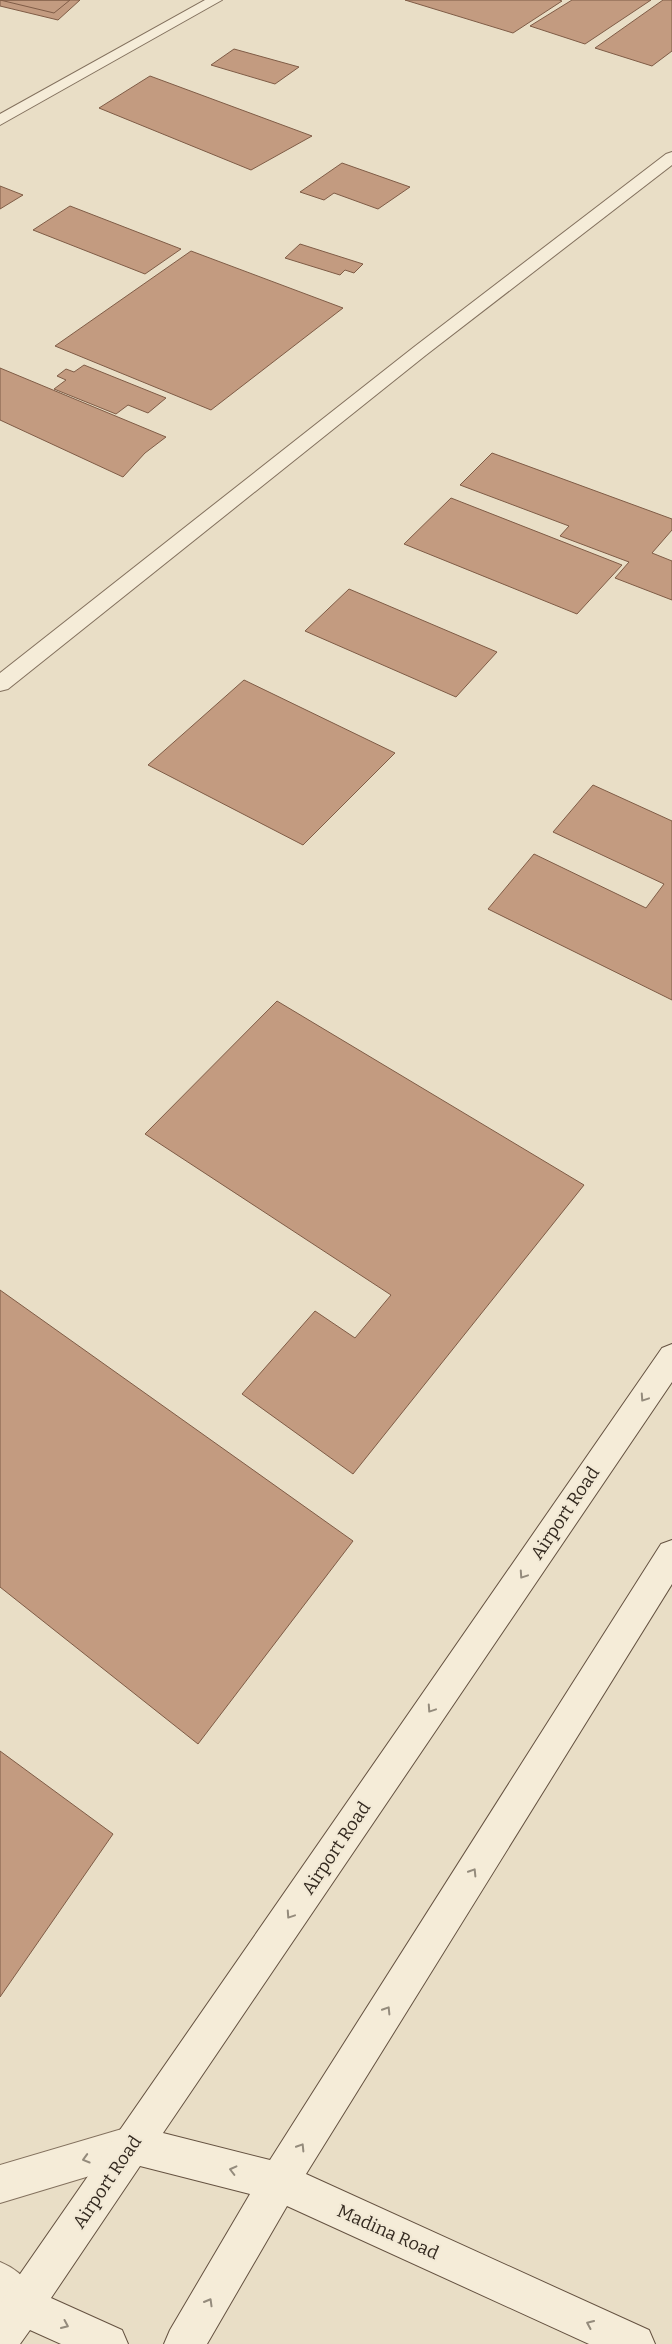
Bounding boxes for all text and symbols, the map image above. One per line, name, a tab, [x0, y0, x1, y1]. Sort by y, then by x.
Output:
one-way arrow	[641, 1392, 650, 1401]
street label: Airport Road	[526, 1462, 604, 1563]
one-way arrow	[520, 1569, 529, 1579]
one-way arrow	[428, 1703, 437, 1713]
street label: Airport Road	[297, 1797, 375, 1898]
one-way arrow	[467, 1868, 477, 1877]
one-way arrow	[287, 1909, 296, 1919]
one-way arrow	[381, 2006, 390, 2015]
street label: Airport Road	[68, 2131, 146, 2232]
one-way arrow	[295, 2144, 304, 2153]
one-way arrow	[82, 2153, 90, 2163]
one-way arrow	[229, 2166, 237, 2176]
street label: Madina Road	[334, 2200, 442, 2264]
one-way arrow	[202, 2298, 212, 2307]
one-way arrow	[60, 2318, 69, 2329]
one-way arrow	[587, 2320, 596, 2330]

